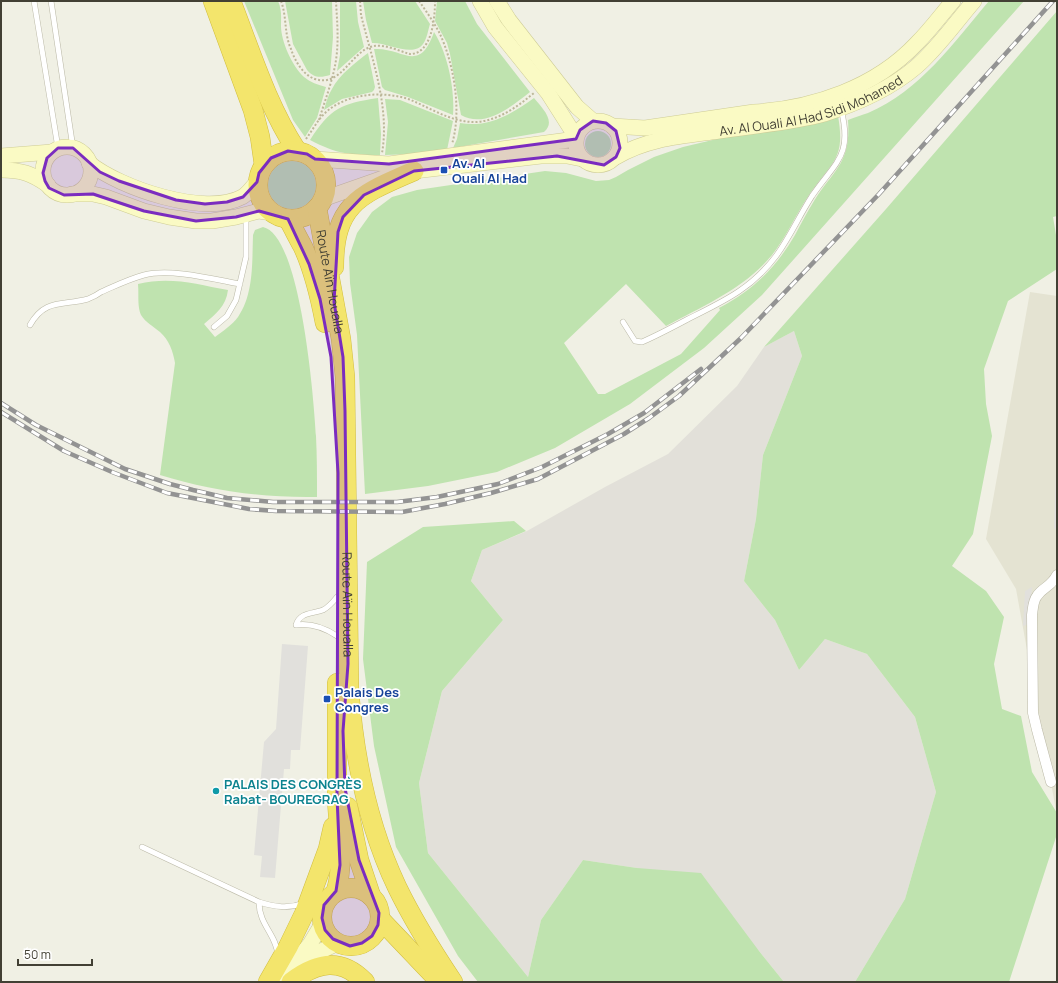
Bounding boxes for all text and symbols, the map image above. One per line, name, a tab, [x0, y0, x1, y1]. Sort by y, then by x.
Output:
street label: Av. Al Ouali Al Had Sidi Mohamed	[718, 71, 906, 140]
place label: Av. Al Ouali Al Had	[452, 154, 527, 187]
marker: Av. Al Ouali Al Had	[439, 165, 449, 175]
street label: Route Aïn Houalla	[312, 228, 349, 335]
street label: Route Aïn Houalla	[338, 552, 358, 657]
place label: Palais Des Congres	[335, 683, 399, 716]
marker: Palais Des Congres	[322, 694, 332, 704]
place label: PALAIS DES CONGRÈS Rabat- BOUREGRAG	[224, 775, 362, 808]
marker: PALAIS DES CONGRÈS Rabat- BOUREGRAG	[211, 786, 221, 796]
scale bar	[18, 941, 92, 967]
text: 50 m	[24, 946, 51, 963]

